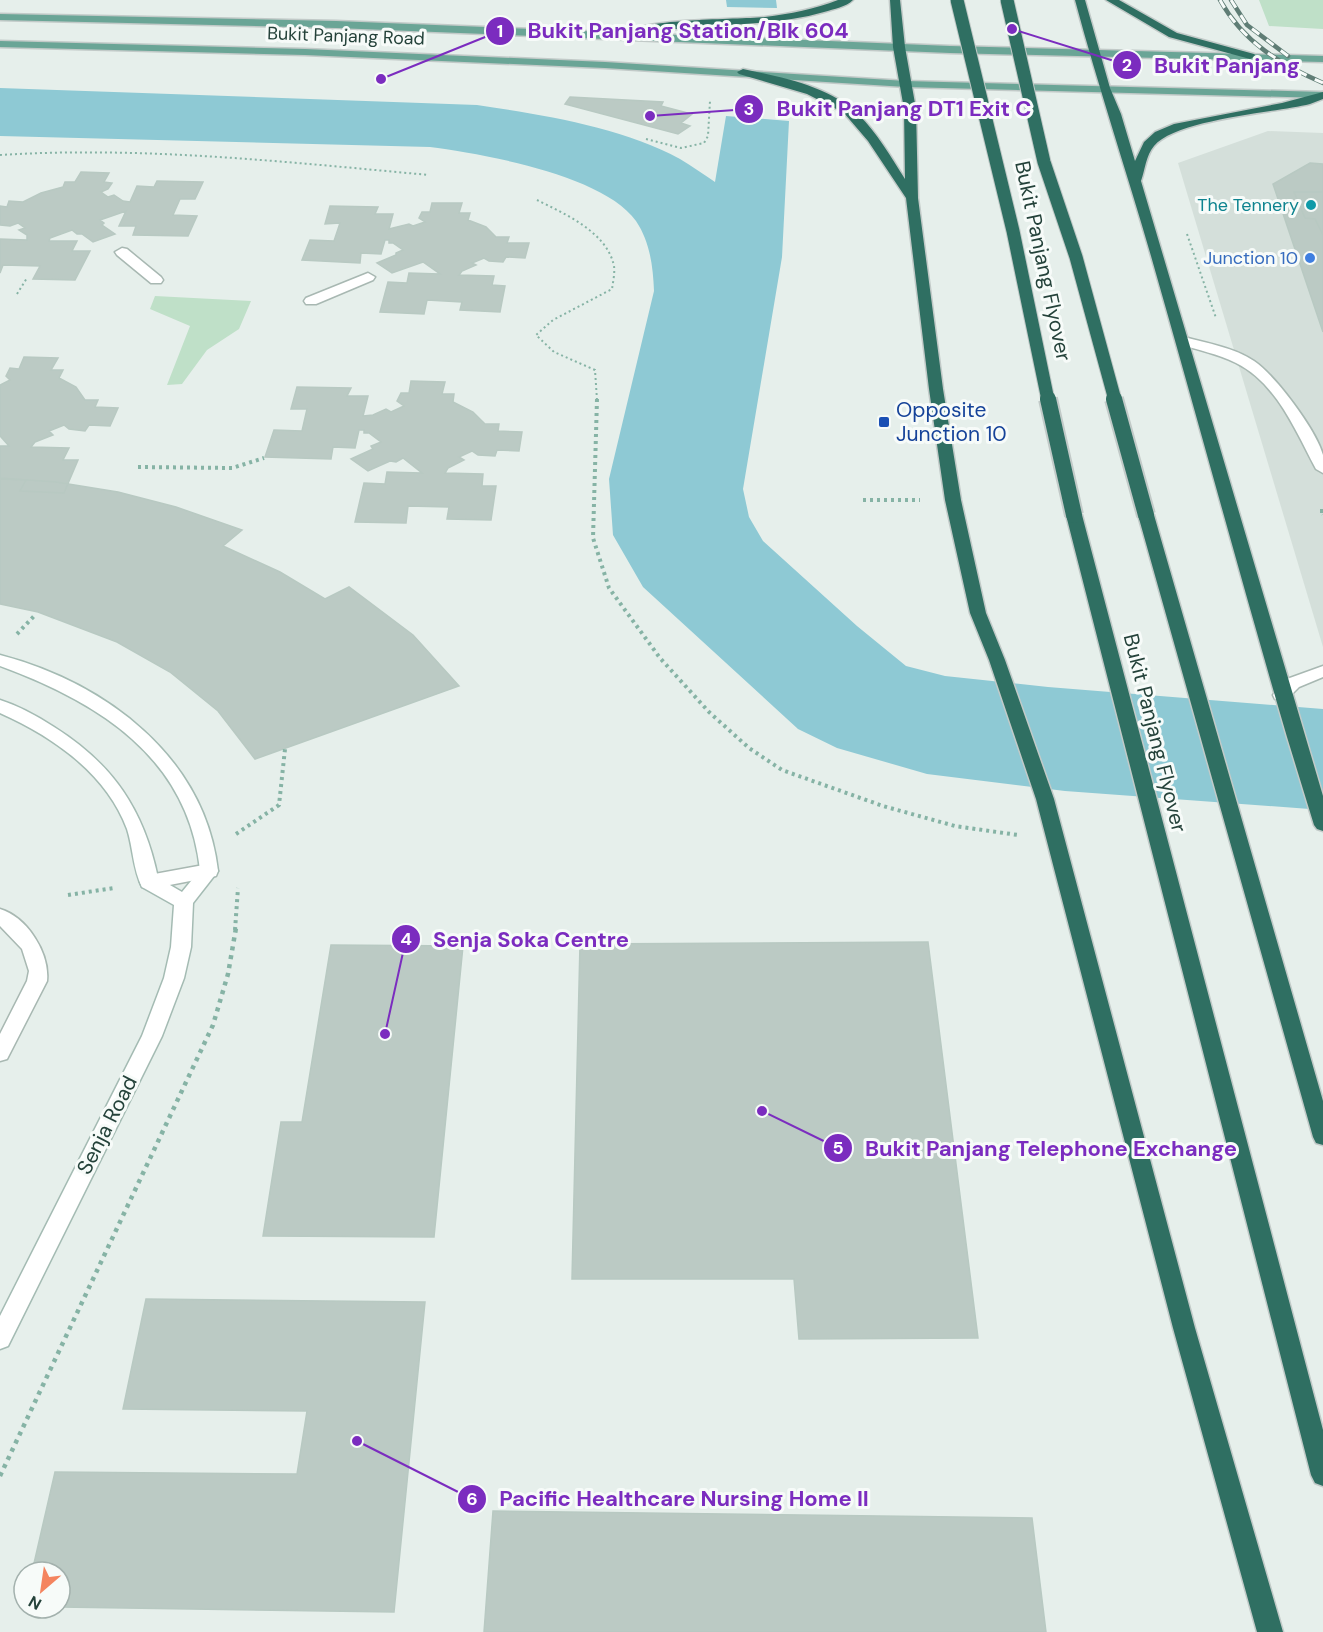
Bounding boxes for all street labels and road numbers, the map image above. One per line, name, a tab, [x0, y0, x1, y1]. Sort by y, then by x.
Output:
street label: Bukit Panjang Road	[267, 21, 425, 51]
street label: Bukit Panjang Flyover	[1008, 158, 1078, 364]
street label: Bukit Panjang Flyover	[1117, 631, 1193, 836]
street label: Senja Road	[70, 1071, 144, 1179]

